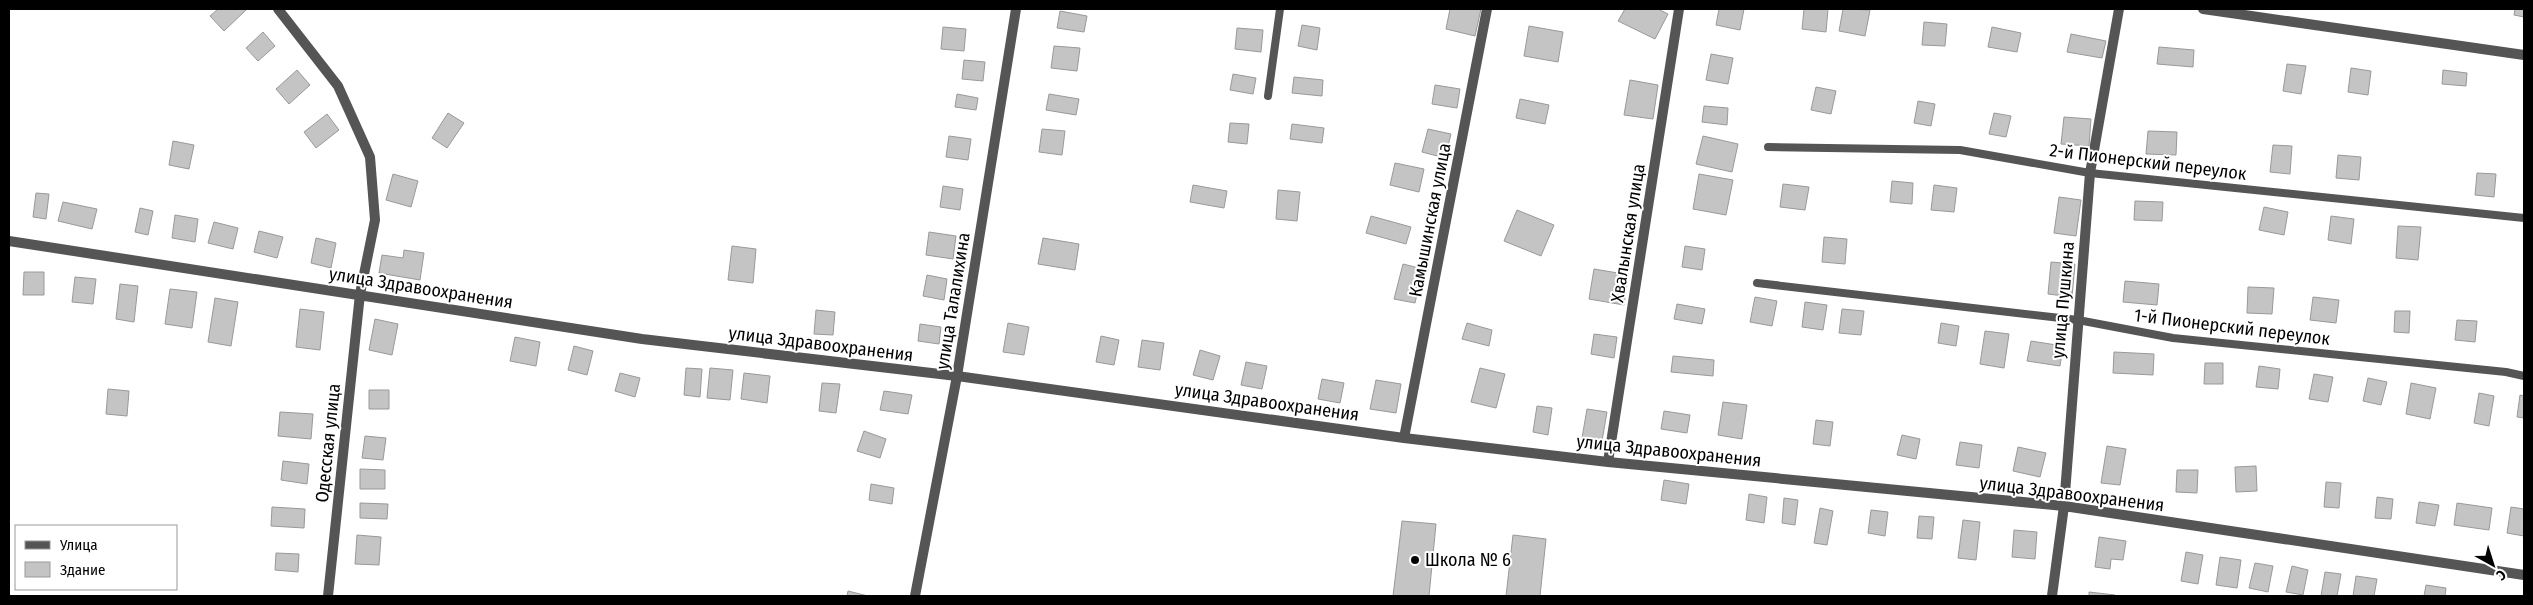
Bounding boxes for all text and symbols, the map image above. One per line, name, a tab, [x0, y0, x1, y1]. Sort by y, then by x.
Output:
street label: 2-й Пионерский переулок	[2048, 139, 2248, 185]
street label: Камышинская улица	[1404, 141, 1456, 299]
street label: Хвалынская улица	[1606, 162, 1650, 304]
street label: улица Талалихина	[931, 231, 975, 371]
street label: улица Пушкина	[2047, 240, 2079, 360]
street label: улица Здравоохранения	[328, 263, 514, 313]
street label: 1-й Пионерский переулок	[2133, 304, 2332, 350]
street label: улица Здравоохранения	[727, 322, 915, 366]
street label: улица Здравоохранения	[1174, 378, 1360, 426]
street label: Одесская улица	[311, 382, 345, 504]
street label: улица Здравоохранения	[1575, 430, 1763, 472]
street label: улица Здравоохранения	[1978, 472, 2166, 516]
legend	[15, 525, 178, 590]
text: Улица	[59, 536, 98, 554]
north arrow	[2468, 540, 2518, 590]
place label: Школа № 6	[1425, 549, 1511, 571]
marker: Школа № 6	[1409, 554, 1421, 566]
text: Здание	[60, 561, 106, 579]
text: С	[2492, 566, 2509, 584]

